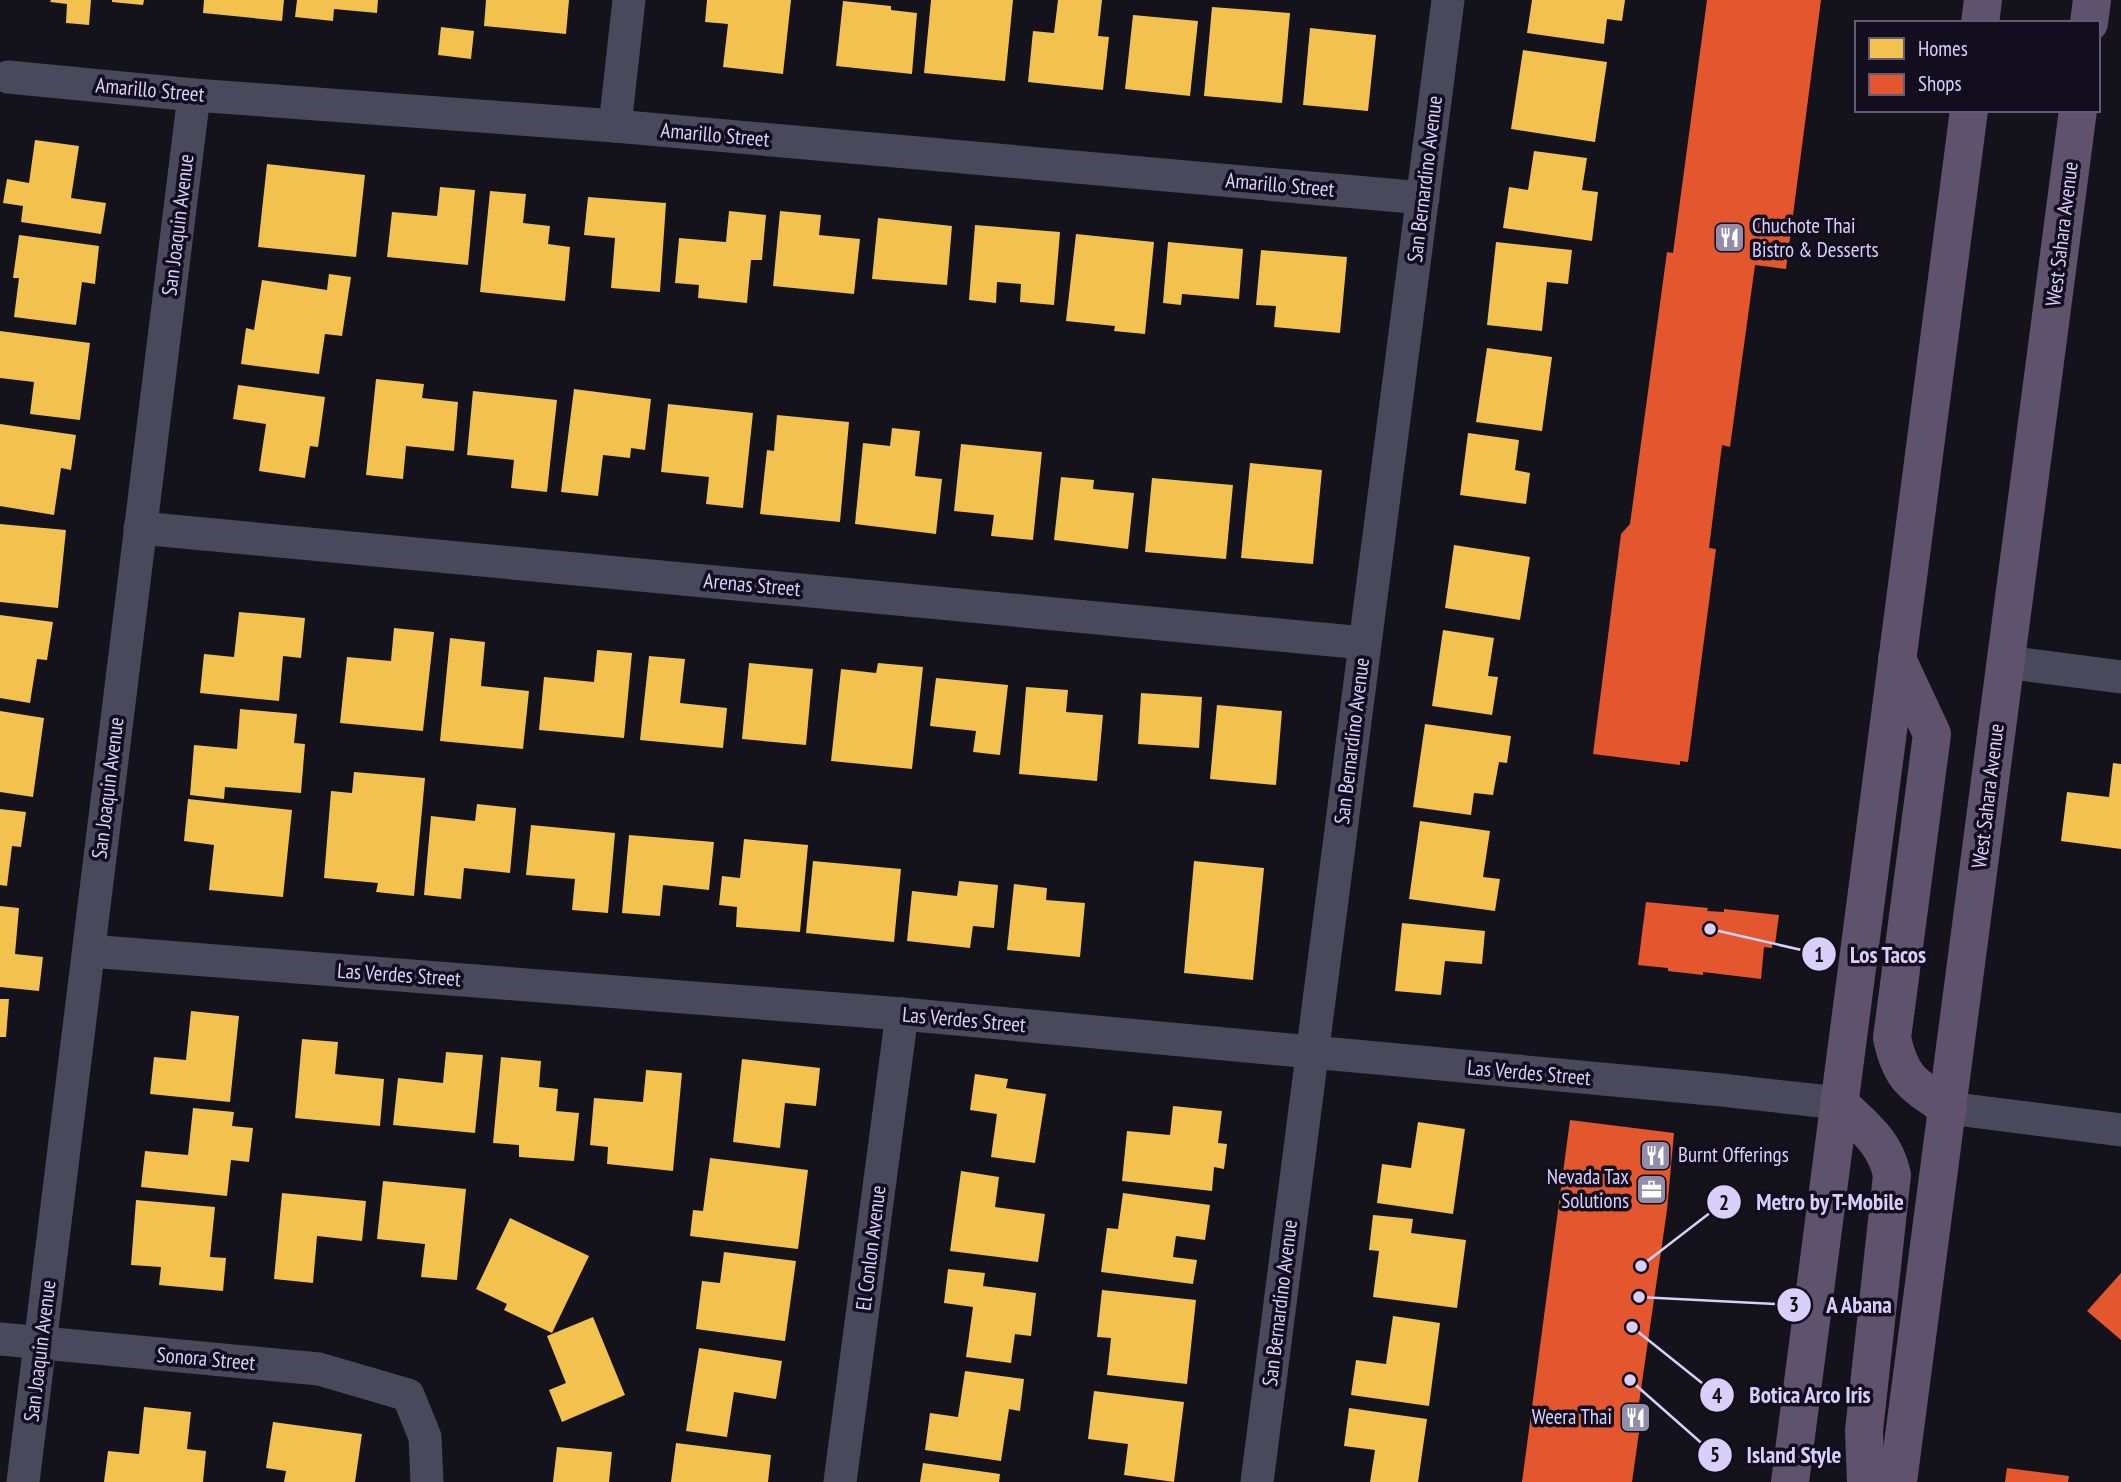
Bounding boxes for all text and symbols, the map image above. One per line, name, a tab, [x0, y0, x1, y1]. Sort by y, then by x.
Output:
legend	[1855, 21, 2100, 112]
text: Homes	[1918, 35, 1968, 62]
text: Shops	[1918, 70, 1962, 97]
street label: Amarillo Street	[95, 71, 206, 108]
street label: San Bernardino Avenue	[1401, 94, 1448, 264]
street label: Amarillo Street	[660, 116, 771, 153]
street label: San Joaquin Avenue	[155, 153, 200, 297]
street label: West Sahara Avenue	[2039, 160, 2084, 308]
street label: Amarillo Street	[1225, 166, 1336, 203]
place label: Chuchote Thai Bistro & Desserts	[1752, 212, 1879, 263]
restaurant icon: Chuchote Thai Bistro & Desserts	[1712, 221, 1746, 255]
street label: Arenas Street	[703, 567, 802, 602]
street label: San Bernardino Avenue	[1328, 656, 1375, 826]
street label: San Joaquin Avenue	[85, 716, 130, 860]
street label: West Sahara Avenue	[1965, 722, 2010, 870]
callout: Los Tacos	[1801, 932, 1941, 976]
text: Los Tacos	[1850, 940, 1926, 969]
text: 1	[1814, 941, 1824, 968]
street label: Las Verdes Street	[336, 957, 462, 992]
street label: Las Verdes Street	[901, 1001, 1027, 1038]
street label: Las Verdes Street	[1466, 1054, 1592, 1091]
restaurant icon: Burnt Offerings	[1638, 1138, 1672, 1172]
place label: Burnt Offerings	[1678, 1141, 1789, 1168]
place label: Nevada Tax Solutions	[1547, 1163, 1629, 1214]
office icon: Nevada Tax Solutions	[1635, 1172, 1669, 1206]
callout: Metro by T-Mobile	[1706, 1180, 1918, 1224]
street label: El Conlon Avenue	[849, 1184, 892, 1312]
text: Metro by T-Mobile	[1756, 1187, 1904, 1216]
text: 2	[1719, 1189, 1729, 1216]
street label: San Bernardino Avenue	[1256, 1218, 1303, 1388]
street label: San Joaquin Avenue	[17, 1279, 62, 1423]
callout: A Abana	[1777, 1283, 1907, 1327]
text: A Abana	[1825, 1290, 1892, 1319]
text: 3	[1789, 1291, 1799, 1318]
street label: Sonora Street	[156, 1341, 256, 1376]
callout: Botica Arco Iris	[1700, 1373, 1885, 1417]
text: Botica Arco Iris	[1749, 1380, 1871, 1409]
text: 4	[1712, 1382, 1722, 1409]
restaurant icon: Weera Thai	[1618, 1400, 1652, 1434]
place label: Weera Thai	[1532, 1403, 1612, 1430]
callout: Island Style	[1698, 1433, 1856, 1477]
text: Island Style	[1747, 1440, 1842, 1469]
text: 5	[1710, 1441, 1720, 1468]

